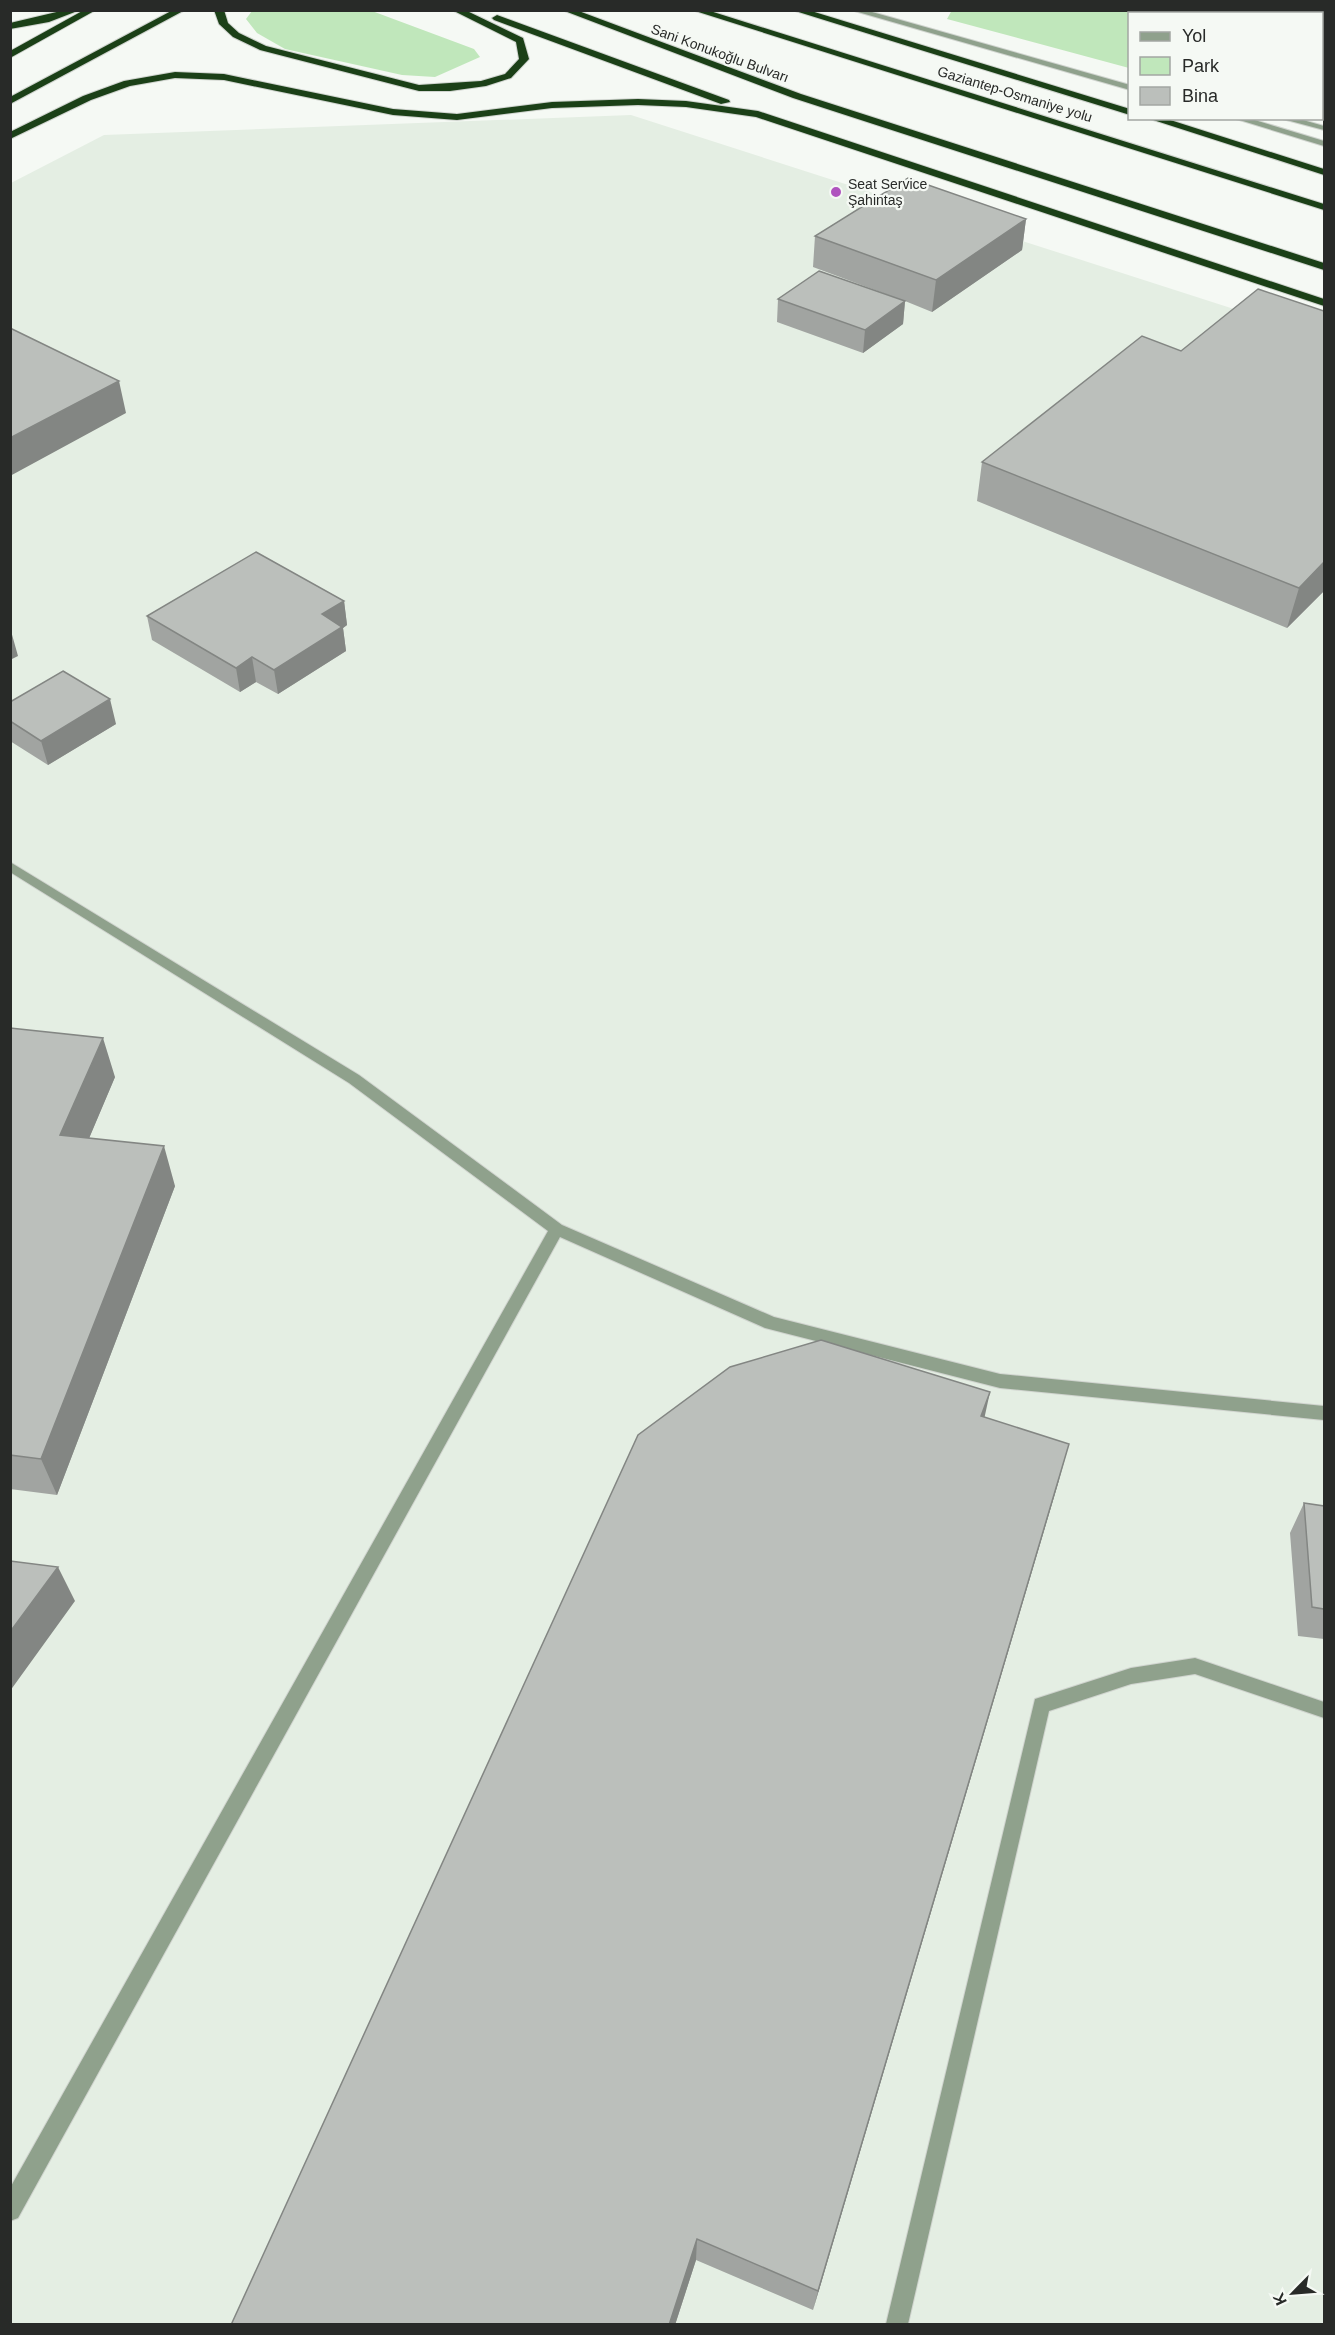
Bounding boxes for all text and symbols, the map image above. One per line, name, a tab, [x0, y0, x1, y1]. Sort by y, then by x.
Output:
legend	[1128, 12, 1323, 120]
street label: Sani Konukoğlu Bulvarı	[649, 21, 791, 85]
text: Yol	[1182, 26, 1206, 46]
text: Park	[1182, 56, 1220, 76]
street label: Gaziantep-Osmaniye yolu	[936, 63, 1094, 125]
text: Bina	[1182, 86, 1219, 106]
place label: Seat Service Şahintaş	[848, 176, 928, 208]
marker: Seat Service Şahintaş	[829, 185, 843, 199]
north arrow	[1263, 2263, 1323, 2323]
text: K	[1270, 2290, 1290, 2308]

